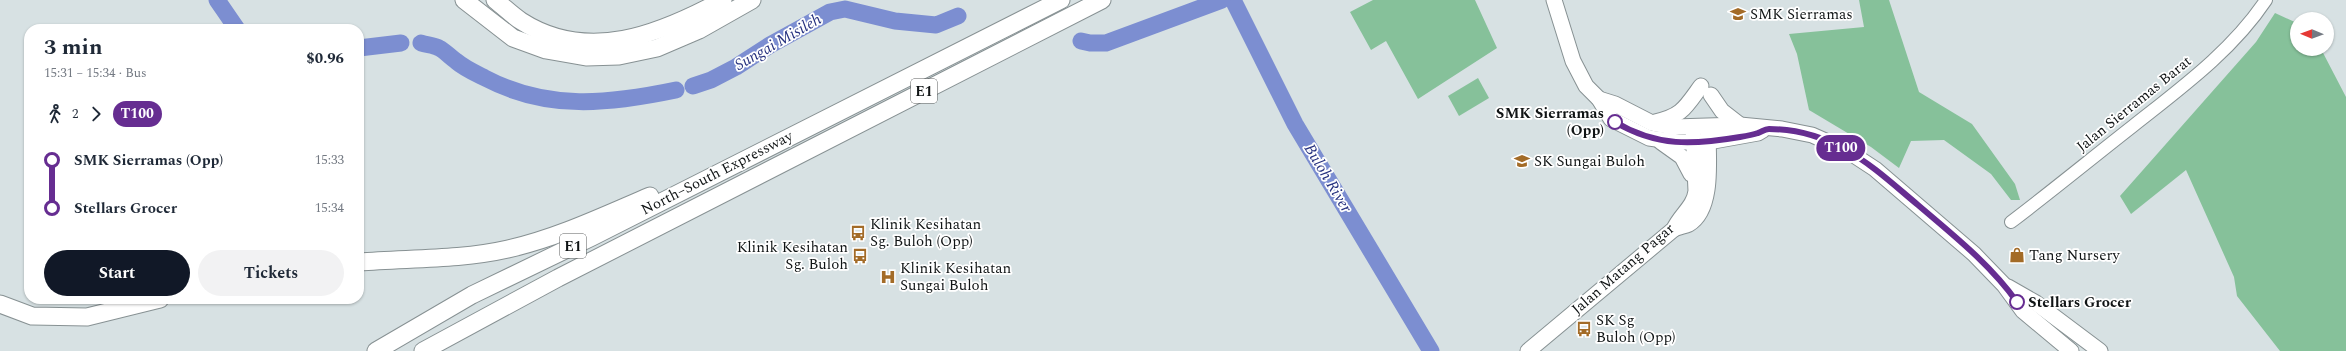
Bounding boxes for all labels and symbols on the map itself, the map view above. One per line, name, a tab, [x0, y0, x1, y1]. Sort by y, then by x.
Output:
place label: SMK Sierramas	[1750, 3, 1853, 26]
school or university icon: SMK Sierramas	[1729, 5, 1747, 23]
water label: Sungai Misileh	[730, 7, 826, 77]
north arrow	[2290, 12, 2334, 56]
street label: Jalan Sierramas Barat	[2071, 50, 2197, 158]
road number: E1	[911, 79, 937, 103]
place label: SMK Sierramas (Opp)	[1496, 102, 1604, 142]
marker: SMK Sierramas (Opp)	[1607, 114, 1623, 130]
street label: North–South Expressway	[637, 124, 798, 221]
line badge: T100	[1813, 135, 1869, 161]
water label: Buloh River	[1298, 139, 1358, 217]
place label: SK Sungai Buloh	[1534, 150, 1645, 173]
school or university icon: SK Sungai Buloh	[1513, 152, 1531, 170]
place label: Klinik Kesihatan Sg. Buloh (Opp)	[870, 213, 982, 253]
street label: Jalan Matang Pagar	[1567, 218, 1680, 320]
bus stop icon: Klinik Kesihatan Sg. Buloh (Opp)	[849, 224, 867, 242]
road number: E1	[560, 234, 586, 258]
place label: Klinik Kesihatan Sg. Buloh	[737, 236, 848, 276]
place label: Tang Nursery	[2029, 244, 2120, 267]
shop icon: Tang Nursery	[2008, 246, 2026, 264]
bus stop icon: Klinik Kesihatan Sg. Buloh	[851, 247, 869, 265]
place label: Klinik Kesihatan Sungai Buloh	[900, 257, 1012, 297]
hospital icon: Klinik Kesihatan Sungai Buloh	[879, 268, 897, 286]
place label: Stellars Grocer	[2028, 291, 2132, 314]
marker: Stellars Grocer	[2009, 294, 2025, 310]
place label: SK Sg Buloh (Opp)	[1596, 309, 1676, 349]
bus stop icon: SK Sg Buloh (Opp)	[1575, 320, 1593, 338]

